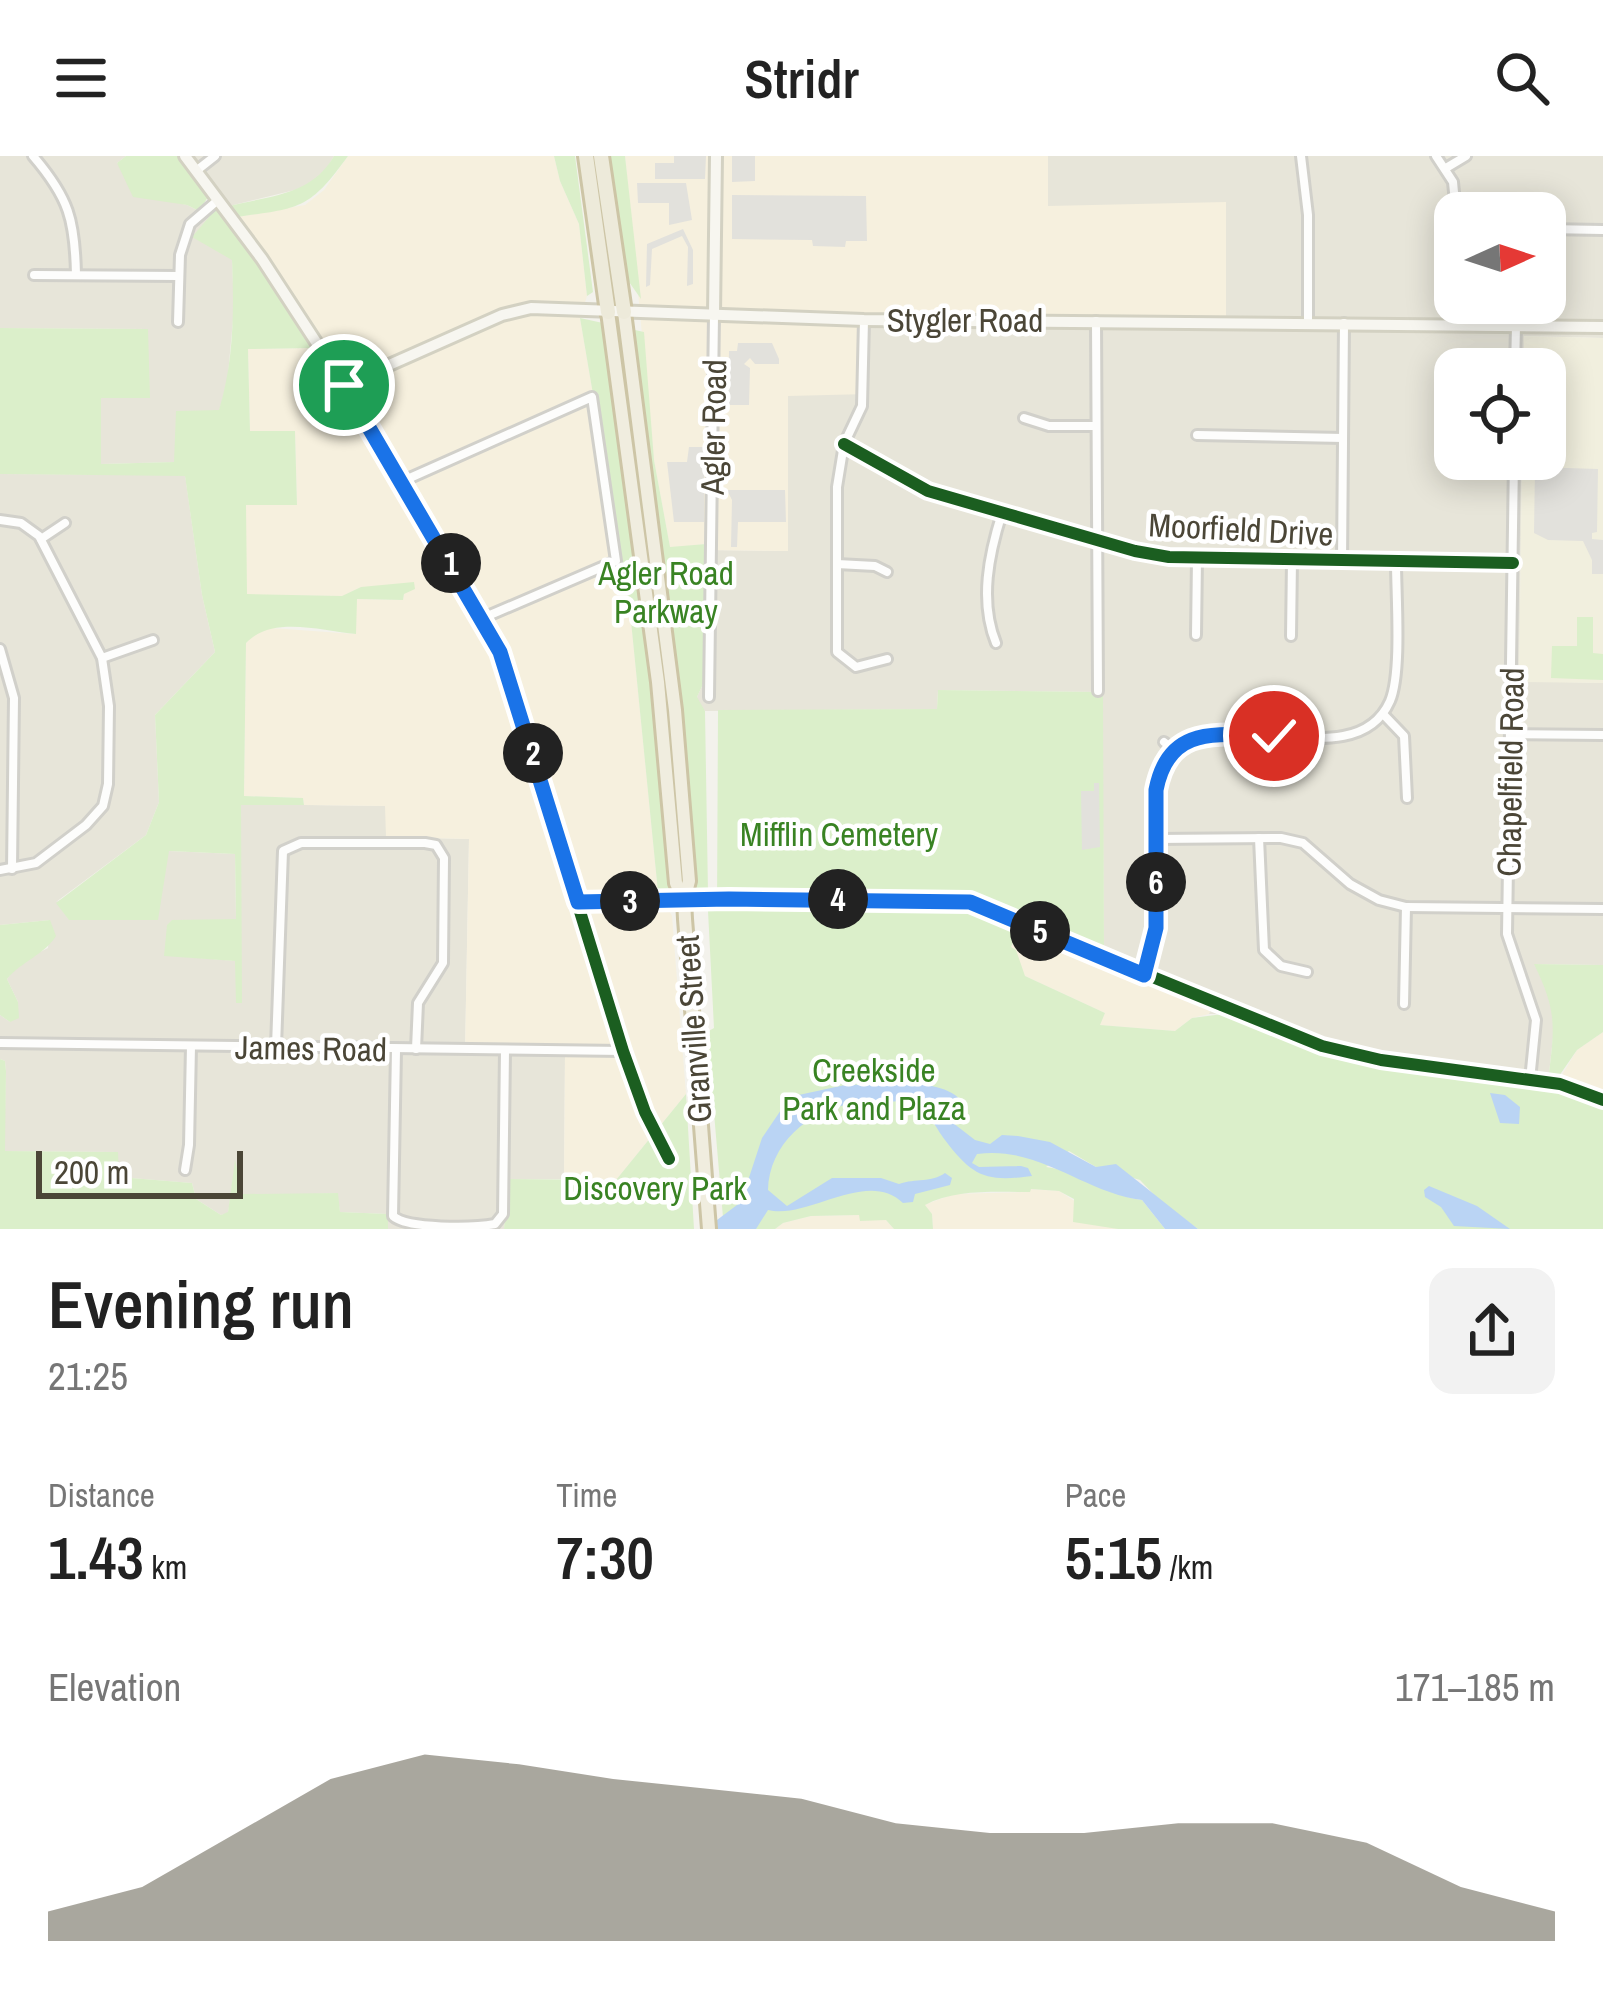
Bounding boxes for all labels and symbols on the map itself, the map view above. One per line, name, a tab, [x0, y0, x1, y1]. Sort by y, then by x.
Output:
north arrow	[1434, 192, 1566, 324]
street label: Stygler Road	[887, 298, 1043, 342]
pin	[293, 334, 395, 436]
street label: Agler Road	[690, 359, 736, 496]
street label: Moorfield Drive	[1147, 502, 1335, 556]
pin: 1	[421, 533, 481, 593]
park label: Agler Road Parkway	[597, 551, 734, 633]
street label: Chapelfield Road	[1486, 667, 1534, 877]
pin	[1223, 685, 1325, 787]
pin: 2	[503, 723, 563, 783]
park label: Mifflin Cemetery	[740, 812, 938, 856]
pin: 6	[1126, 852, 1186, 912]
pin: 4	[808, 869, 868, 929]
pin: 3	[600, 871, 660, 931]
pin: 5	[1010, 901, 1070, 961]
street label: Granville Street	[664, 934, 722, 1124]
street label: James Road	[235, 1025, 387, 1071]
park label: Creekside Park and Plaza	[782, 1048, 966, 1130]
scale bar	[36, 1145, 243, 1198]
park label: Discovery Park	[563, 1166, 747, 1210]

